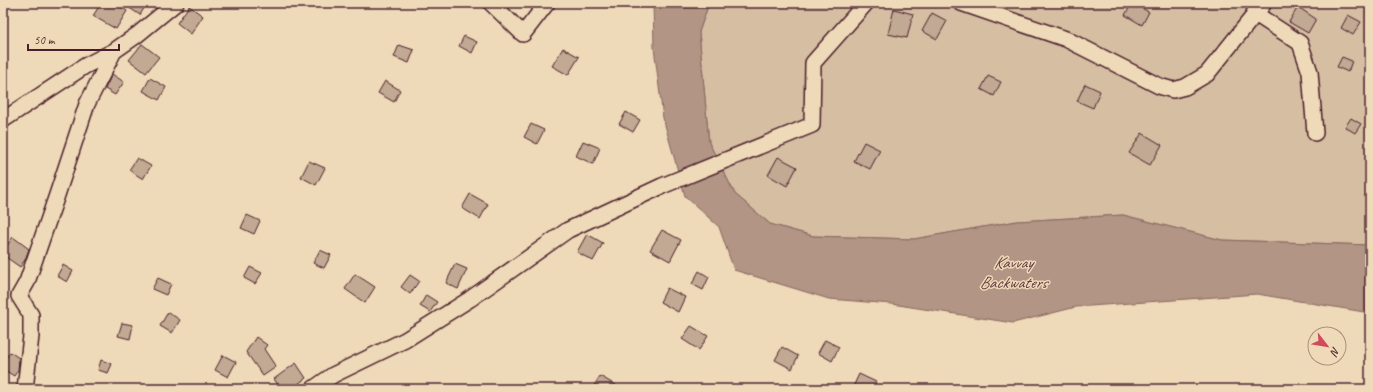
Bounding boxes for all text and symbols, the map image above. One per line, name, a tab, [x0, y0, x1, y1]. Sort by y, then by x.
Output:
scale bar	[28, 26, 119, 52]
text: 50 m	[34, 32, 56, 48]
water label: Kavvay Backwaters	[979, 252, 1050, 293]
north arrow	[1307, 326, 1347, 366]
text: N	[1327, 345, 1343, 360]

